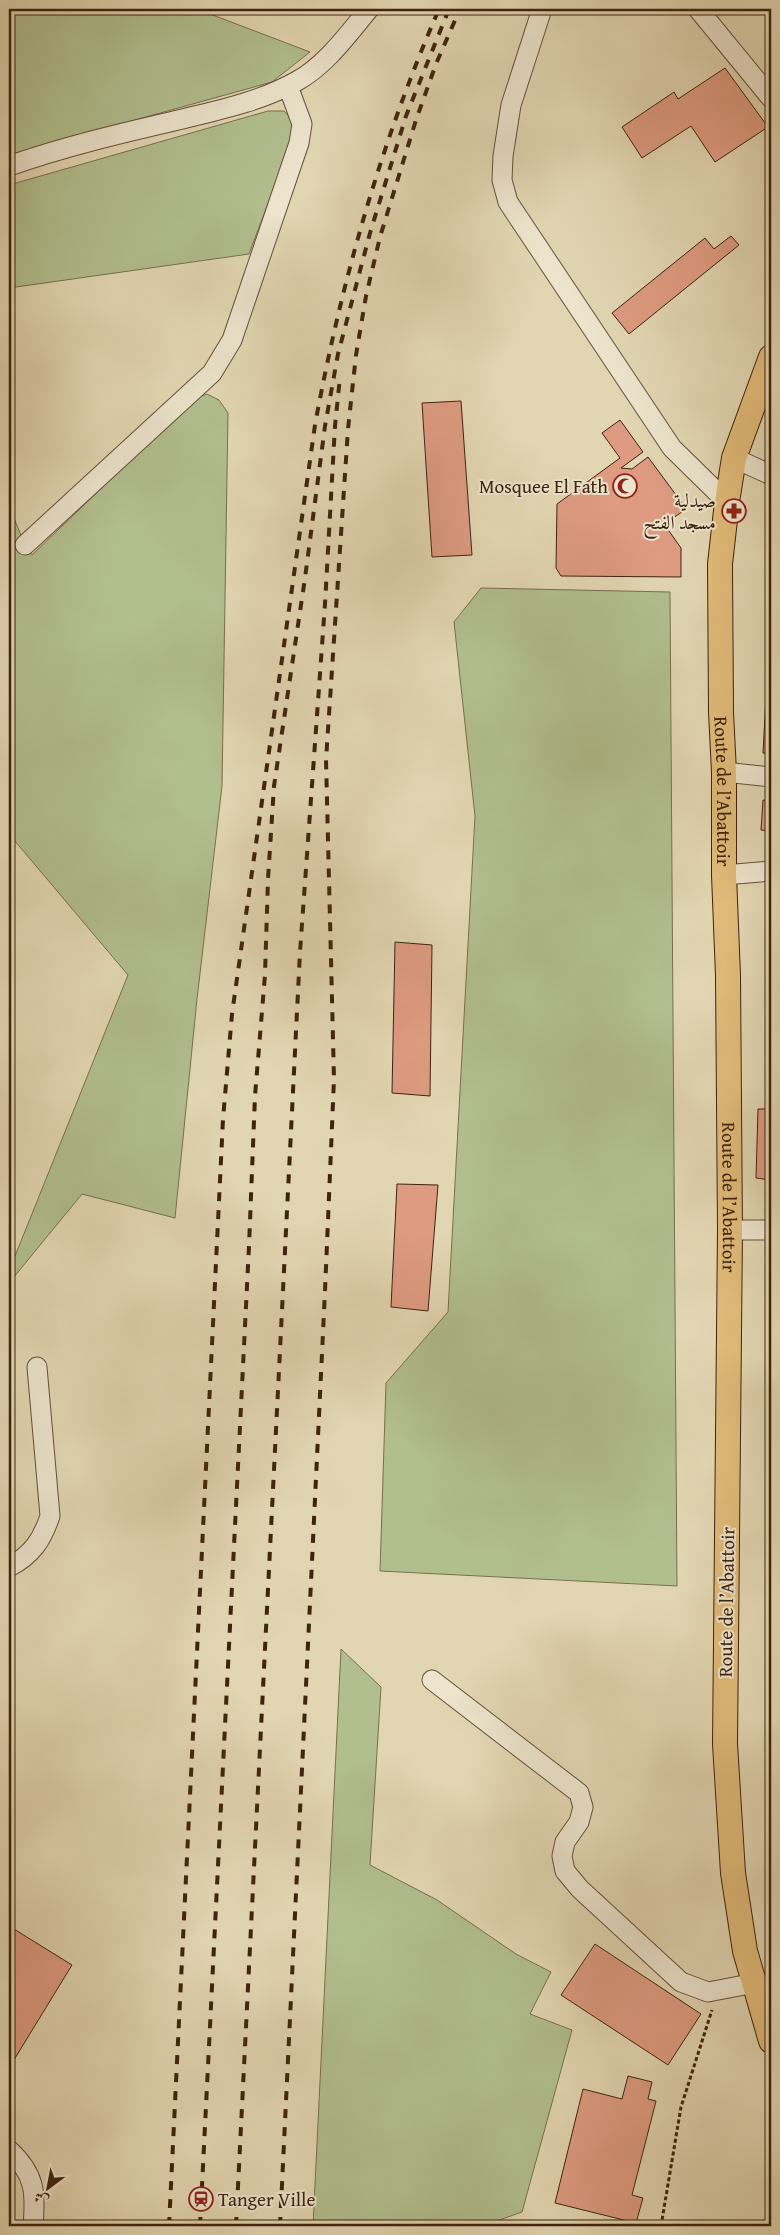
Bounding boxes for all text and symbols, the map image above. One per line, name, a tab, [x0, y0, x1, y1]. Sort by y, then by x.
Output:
place label: Mosquee El Fath	[479, 472, 608, 500]
mosque icon: Mosquee El Fath	[612, 473, 638, 499]
place label: صيدلية مسجد الفتح	[643, 486, 716, 540]
pharmacy icon: صيدلية مسجد الفتح	[721, 498, 747, 524]
street label: Route de l’Abattoir	[707, 715, 738, 867]
street label: Route de l’Abattoir	[715, 1122, 744, 1273]
street label: Route de l’Abattoir	[711, 1526, 741, 1677]
north arrow	[22, 2162, 72, 2212]
place label: Tanger Ville	[218, 2185, 315, 2213]
station icon: Tanger Ville	[188, 2186, 214, 2212]
text: ش	[30, 2187, 52, 2211]

